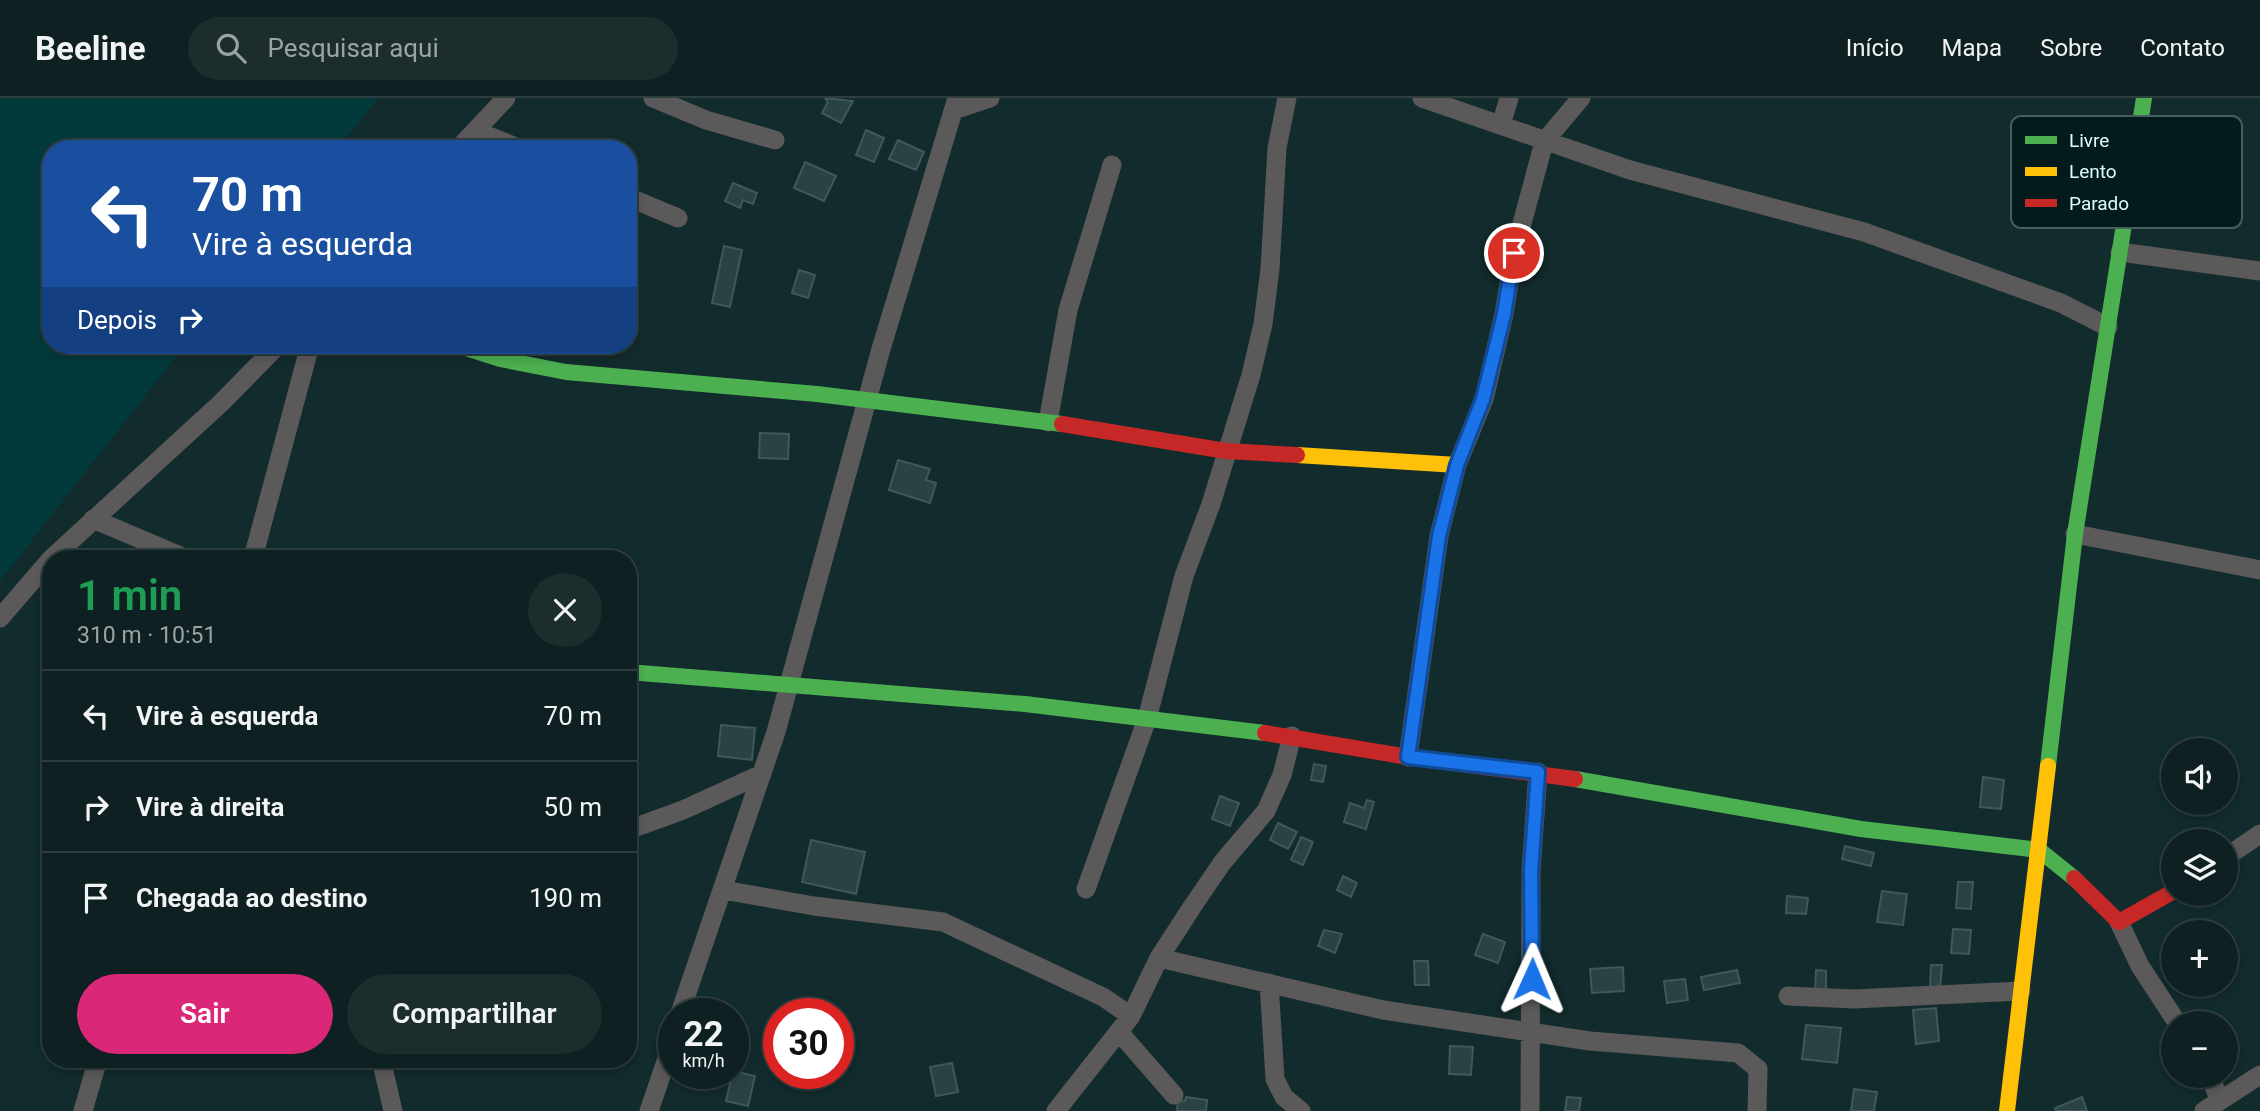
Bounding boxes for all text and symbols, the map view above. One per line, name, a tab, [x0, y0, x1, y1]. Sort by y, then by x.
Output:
search box	[188, 17, 678, 80]
text: Beeline	[35, 29, 146, 68]
icon: search	[212, 29, 250, 67]
text: Pesquisar aqui	[268, 33, 439, 63]
text: Início	[1846, 34, 1904, 62]
text: Mapa	[1942, 34, 2002, 62]
text: Sobre	[2040, 34, 2102, 62]
text: Contato	[2140, 34, 2225, 62]
legend	[2011, 116, 2242, 228]
text: Livre	[2069, 129, 2109, 152]
text: Lento	[2069, 160, 2117, 183]
text: 70 m	[192, 166, 303, 223]
icon: left	[77, 168, 168, 259]
text: Parado	[2069, 192, 2129, 215]
pin	[1484, 223, 1544, 283]
text: Vire à esquerda	[192, 225, 413, 263]
icon: arrive	[1495, 234, 1533, 272]
icon: right	[171, 301, 209, 339]
text: Depois	[77, 305, 157, 335]
text: 1 min	[77, 571, 182, 620]
button: close	[528, 573, 602, 647]
text: 310 m · 10:51	[77, 622, 216, 649]
icon: left	[77, 697, 115, 735]
text: Vire à esquerda	[136, 701, 319, 731]
text: 70 m	[544, 701, 602, 731]
map controls	[2161, 738, 2238, 1088]
button: sound	[2161, 738, 2238, 815]
icon: right	[77, 788, 115, 826]
text: Vire à direita	[136, 792, 284, 822]
text: 50 m	[544, 792, 602, 822]
button: layers	[2161, 829, 2238, 906]
icon: arrive	[77, 879, 115, 917]
text: Chegada ao destino	[136, 883, 367, 913]
text: 190 m	[529, 883, 602, 913]
button: +	[2161, 920, 2238, 997]
position arrow	[1495, 942, 1569, 1016]
button: Sair	[77, 974, 333, 1054]
button: Compartilhar	[347, 974, 602, 1054]
speed limit sign: 30	[763, 998, 854, 1089]
button: −	[2161, 1011, 2238, 1088]
text: 22	[683, 1014, 724, 1055]
text: km/h	[682, 1050, 725, 1071]

